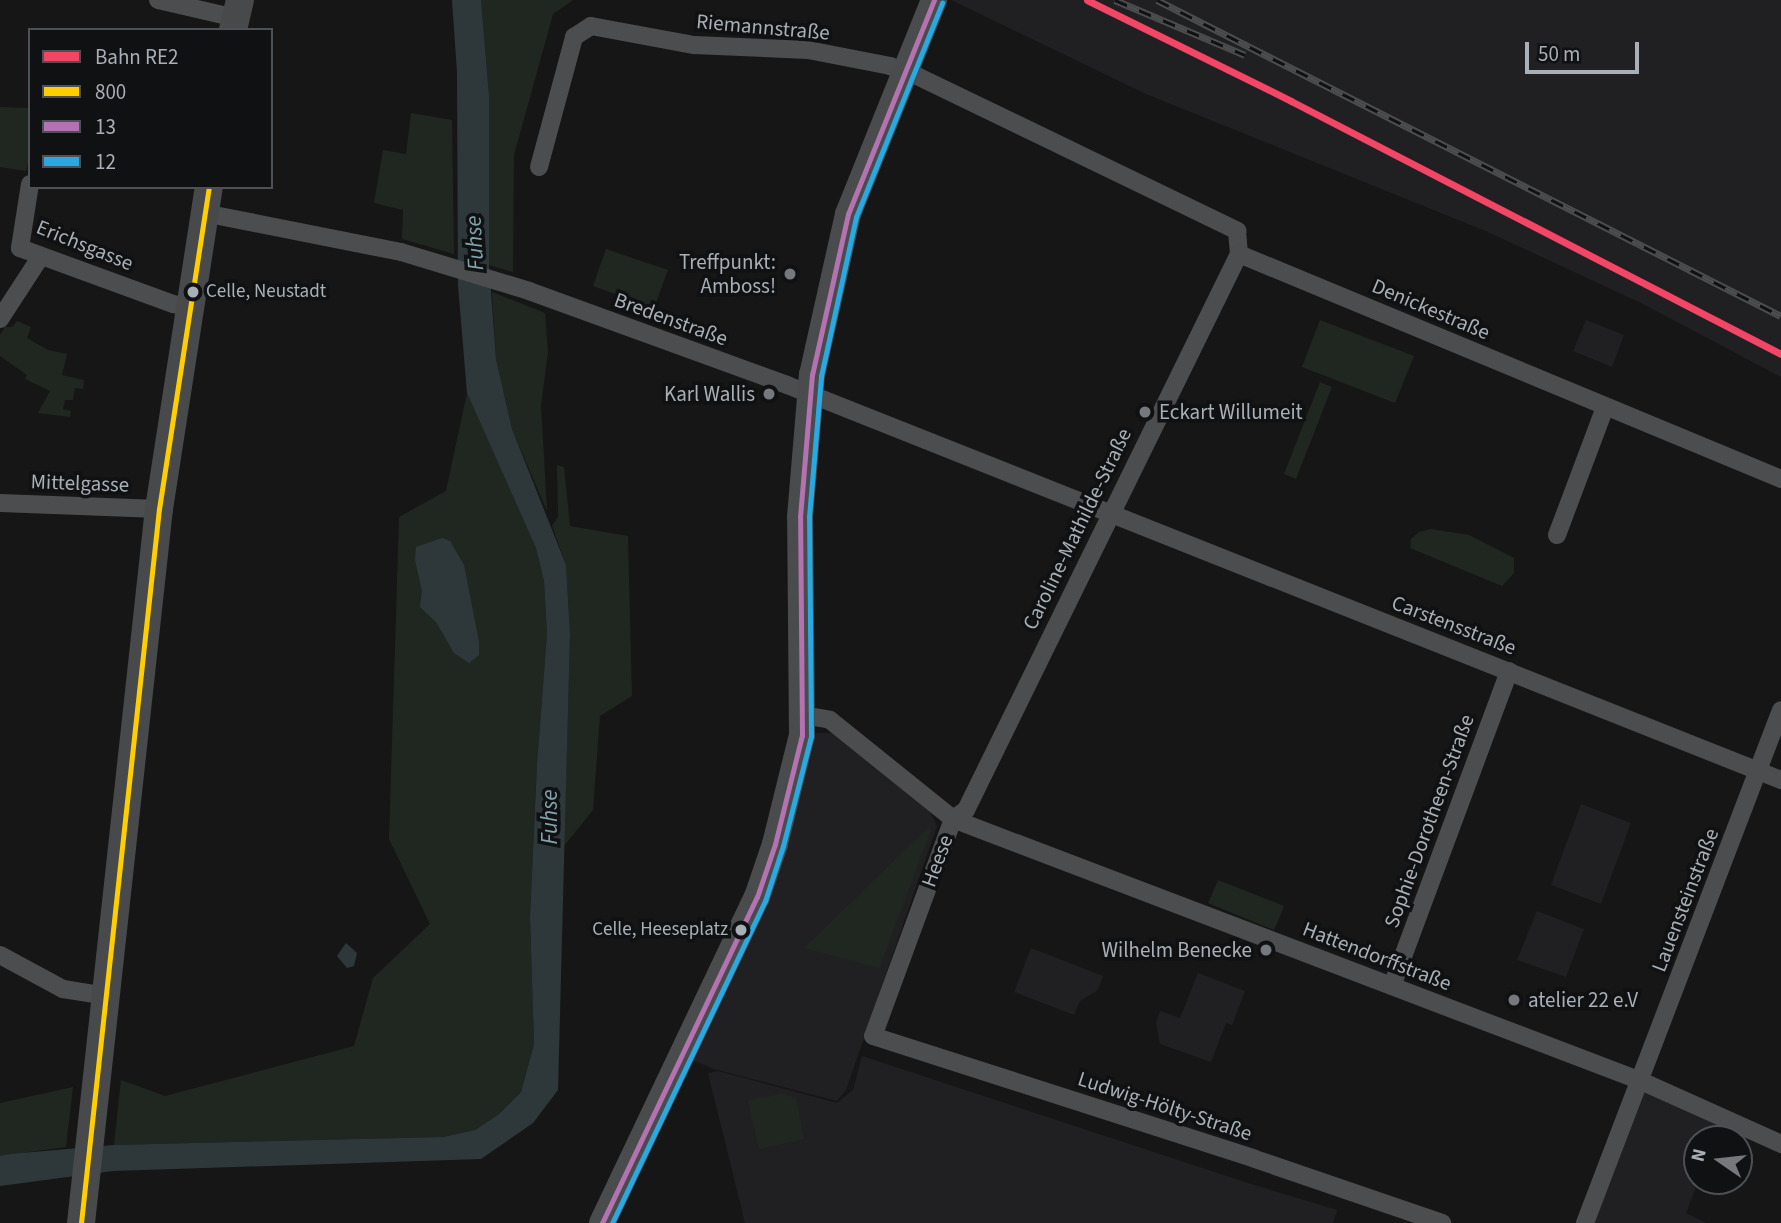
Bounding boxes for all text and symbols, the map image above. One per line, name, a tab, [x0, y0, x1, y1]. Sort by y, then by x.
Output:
street label: Riemannstraße	[695, 9, 831, 45]
legend	[28, 28, 273, 189]
scale bar	[1529, 28, 1643, 72]
text: 50 m	[1538, 39, 1580, 69]
text: Bahn RE2	[95, 42, 179, 72]
text: 800	[95, 77, 126, 107]
text: 13	[95, 112, 116, 142]
text: 12	[95, 147, 116, 177]
street label: Erichsgasse	[33, 214, 137, 276]
water label: Fuhse	[460, 215, 490, 271]
place label: Treffpunkt: Amboss!	[679, 249, 776, 299]
marker: Treffpunkt: Amboss!	[782, 266, 798, 282]
street label: Denickestraße	[1368, 273, 1494, 345]
place label: Celle, Neustadt	[206, 281, 326, 303]
marker: Celle, Neustadt	[186, 285, 200, 299]
street label: Bredenstraße	[611, 287, 731, 351]
place label: Karl Wallis	[664, 381, 755, 407]
marker: Karl Wallis	[761, 386, 777, 402]
place label: Eckart Willumeit	[1159, 399, 1303, 425]
marker: Eckart Willumeit	[1137, 404, 1153, 420]
street label: Caroline-Mathilde-Straße	[1017, 424, 1137, 634]
street label: Mittelgasse	[30, 469, 130, 497]
street label: Carstensstraße	[1388, 590, 1520, 660]
street label: Sophie-Dorotheen-Straße	[1379, 711, 1479, 931]
water label: Fuhse	[536, 790, 564, 844]
street label: Lauensteinstraße	[1646, 825, 1724, 975]
street label: Heese	[916, 831, 958, 891]
street label: Hattendorffstraße	[1299, 916, 1455, 996]
place label: Celle, Heeseplatz	[592, 919, 728, 941]
marker: Celle, Heeseplatz	[734, 923, 748, 937]
place label: Wilhelm Benecke	[1101, 937, 1252, 963]
marker: Wilhelm Benecke	[1258, 942, 1274, 958]
place label: atelier 22 e.V	[1528, 987, 1638, 1013]
marker: atelier 22 e.V	[1506, 992, 1522, 1008]
street label: Ludwig-Hölty-Straße	[1075, 1066, 1255, 1146]
north arrow	[1683, 1125, 1753, 1195]
text: N	[1684, 1146, 1714, 1165]

